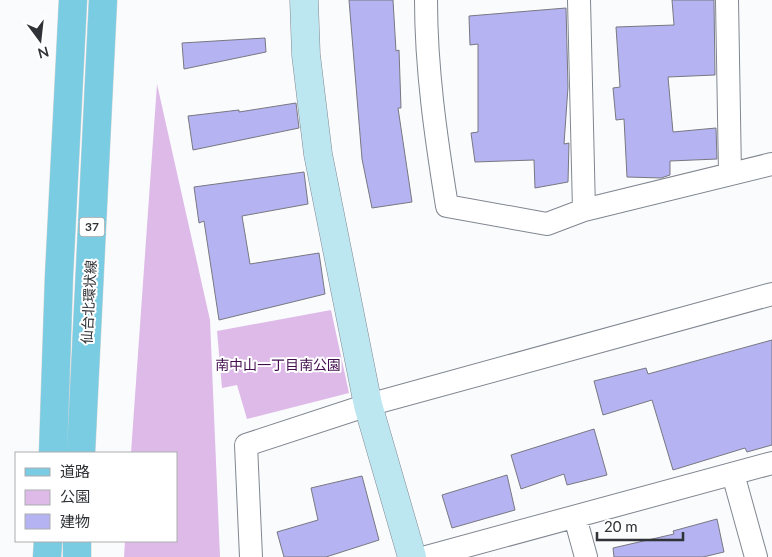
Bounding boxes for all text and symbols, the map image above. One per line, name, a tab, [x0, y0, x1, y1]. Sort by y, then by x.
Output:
north arrow	[15, 15, 65, 65]
text: N	[36, 43, 51, 63]
road number: 37	[80, 218, 104, 236]
street label: 仙台北環状線	[78, 260, 99, 344]
park label: 南中山一丁目南公園	[215, 356, 341, 373]
legend	[15, 452, 178, 542]
text: 道路	[60, 462, 90, 480]
text: 公園	[60, 487, 90, 505]
scale bar	[597, 510, 683, 542]
text: 建物	[60, 512, 90, 530]
text: 20 m	[604, 517, 638, 535]

